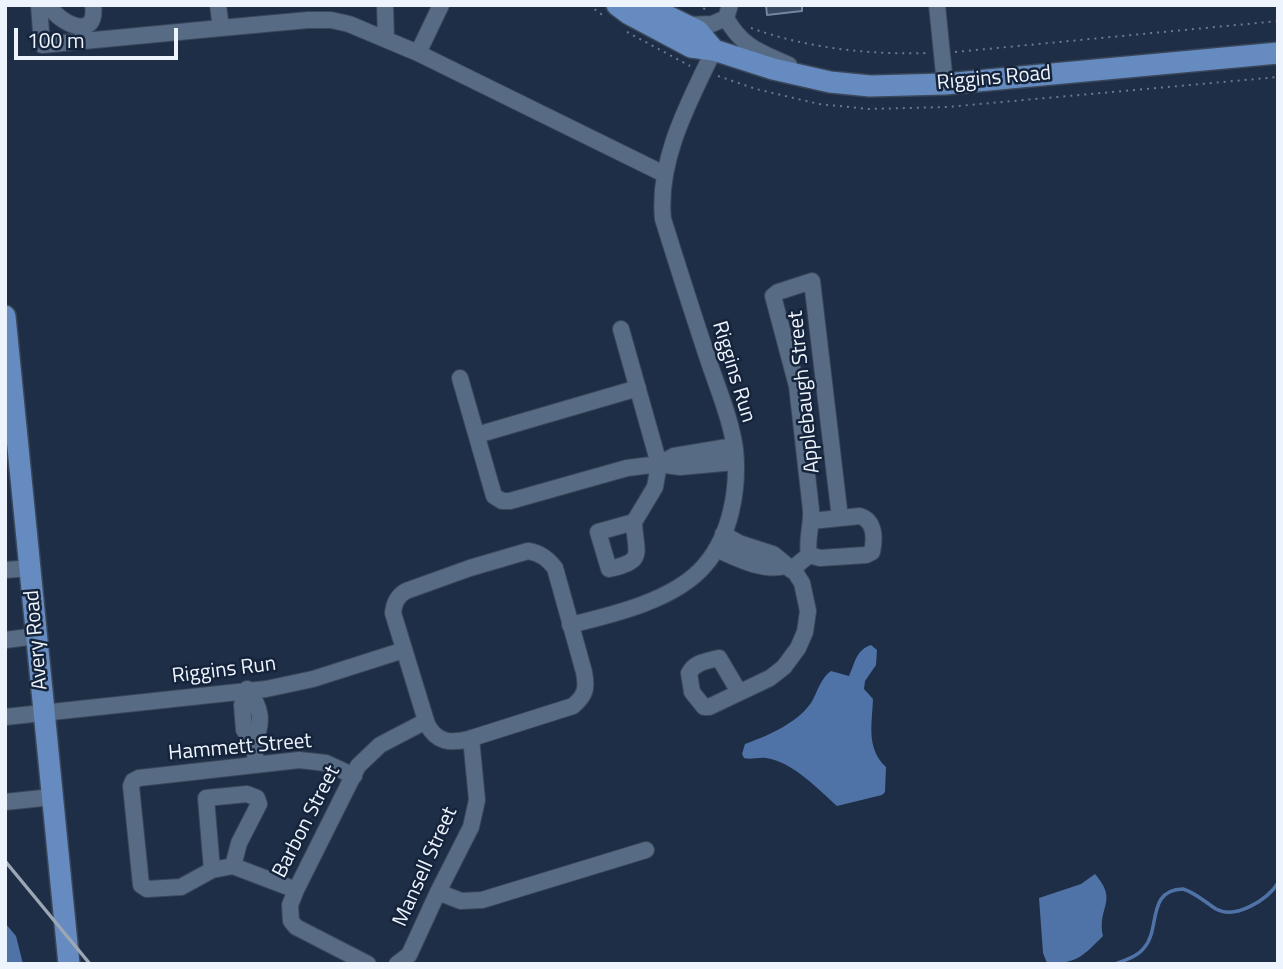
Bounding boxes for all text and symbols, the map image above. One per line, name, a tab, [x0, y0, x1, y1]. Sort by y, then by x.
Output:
scale bar	[18, 14, 182, 58]
text: 100 m	[27, 24, 84, 56]
street label: Riggins Road	[936, 61, 1052, 97]
street label: Applebaugh Street	[784, 309, 826, 475]
street label: Riggins Run	[706, 318, 760, 426]
street label: Avery Road	[20, 589, 54, 691]
street label: Riggins Run	[171, 652, 277, 690]
street label: Hammett Street	[167, 729, 313, 767]
street label: Barbon Street	[268, 762, 346, 882]
street label: Mansell Street	[388, 803, 464, 931]

